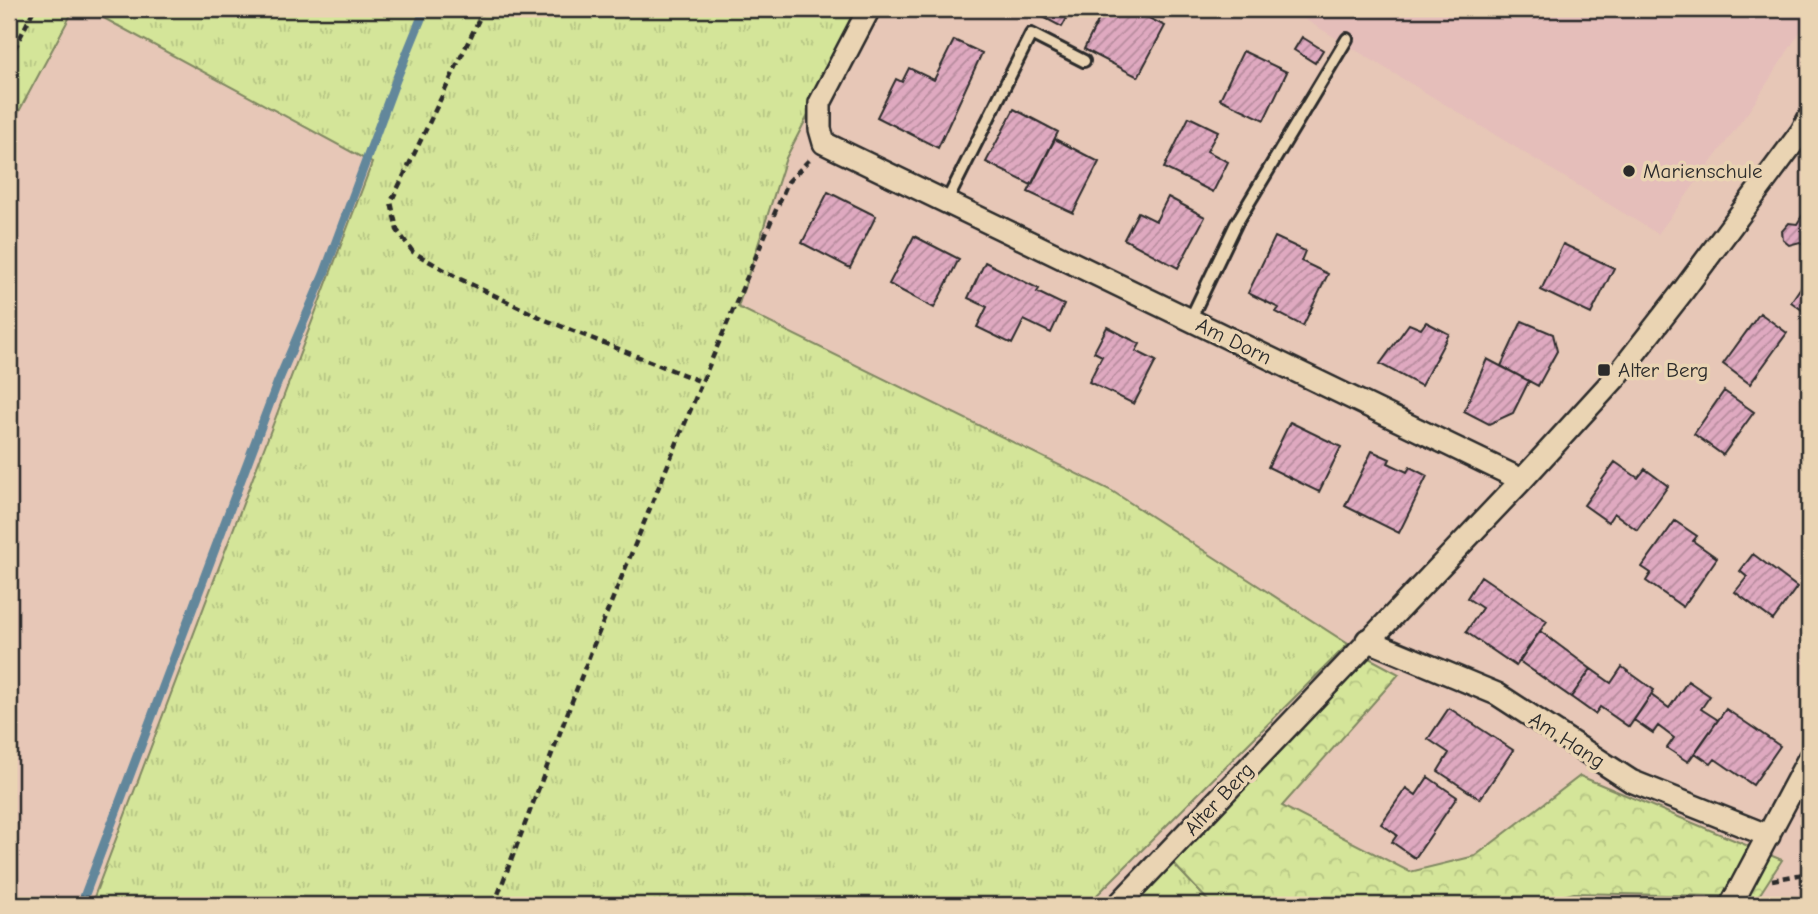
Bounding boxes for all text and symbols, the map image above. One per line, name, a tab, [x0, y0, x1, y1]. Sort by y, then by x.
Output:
place label: Marienschule	[1643, 159, 1763, 183]
marker: Marienschule	[1621, 163, 1637, 179]
street label: Am Dorn	[1192, 312, 1276, 370]
place label: Alter Berg	[1618, 358, 1708, 382]
marker: Alter Berg	[1596, 362, 1612, 378]
street label: Am Hang	[1525, 707, 1609, 773]
street label: Alter Berg	[1179, 758, 1259, 840]

